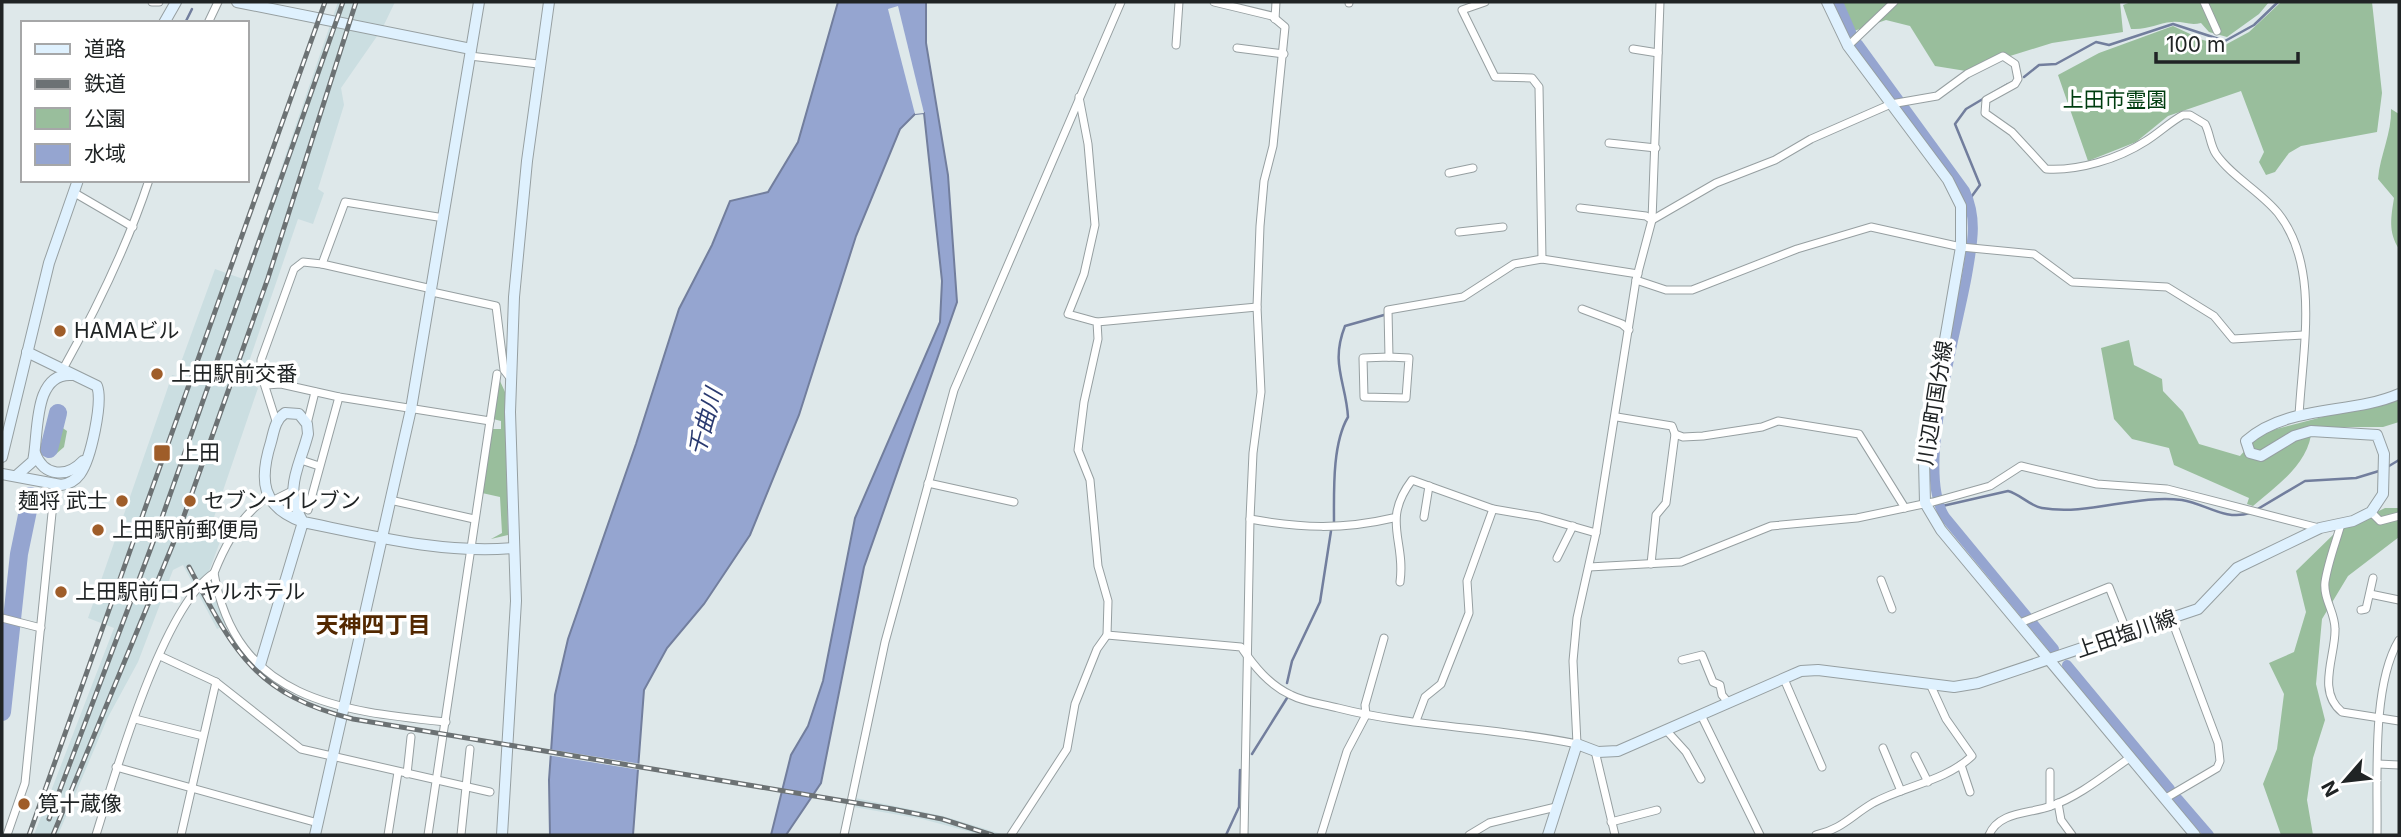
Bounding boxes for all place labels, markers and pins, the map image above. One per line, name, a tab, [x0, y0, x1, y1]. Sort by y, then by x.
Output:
place label: HAMAビル	[74, 318, 180, 343]
marker: HAMAビル	[52, 323, 68, 339]
place label: 上田駅前交番	[171, 361, 297, 386]
marker: 上田駅前交番	[149, 366, 165, 382]
place label: 上田	[178, 440, 220, 465]
marker: 上田	[152, 443, 172, 463]
place label: 麺将 武士	[18, 488, 108, 513]
place label: セブン-イレブン	[204, 488, 361, 513]
marker: 麺将 武士	[114, 493, 130, 509]
marker: セブン-イレブン	[182, 493, 198, 509]
place label: 上田駅前郵便局	[112, 517, 259, 542]
marker: 上田駅前郵便局	[90, 522, 106, 538]
place label: 上田駅前ロイヤルホテル	[75, 579, 305, 604]
marker: 上田駅前ロイヤルホテル	[53, 584, 69, 600]
place label: 筧十蔵像	[38, 791, 122, 816]
marker: 筧十蔵像	[16, 796, 32, 812]

